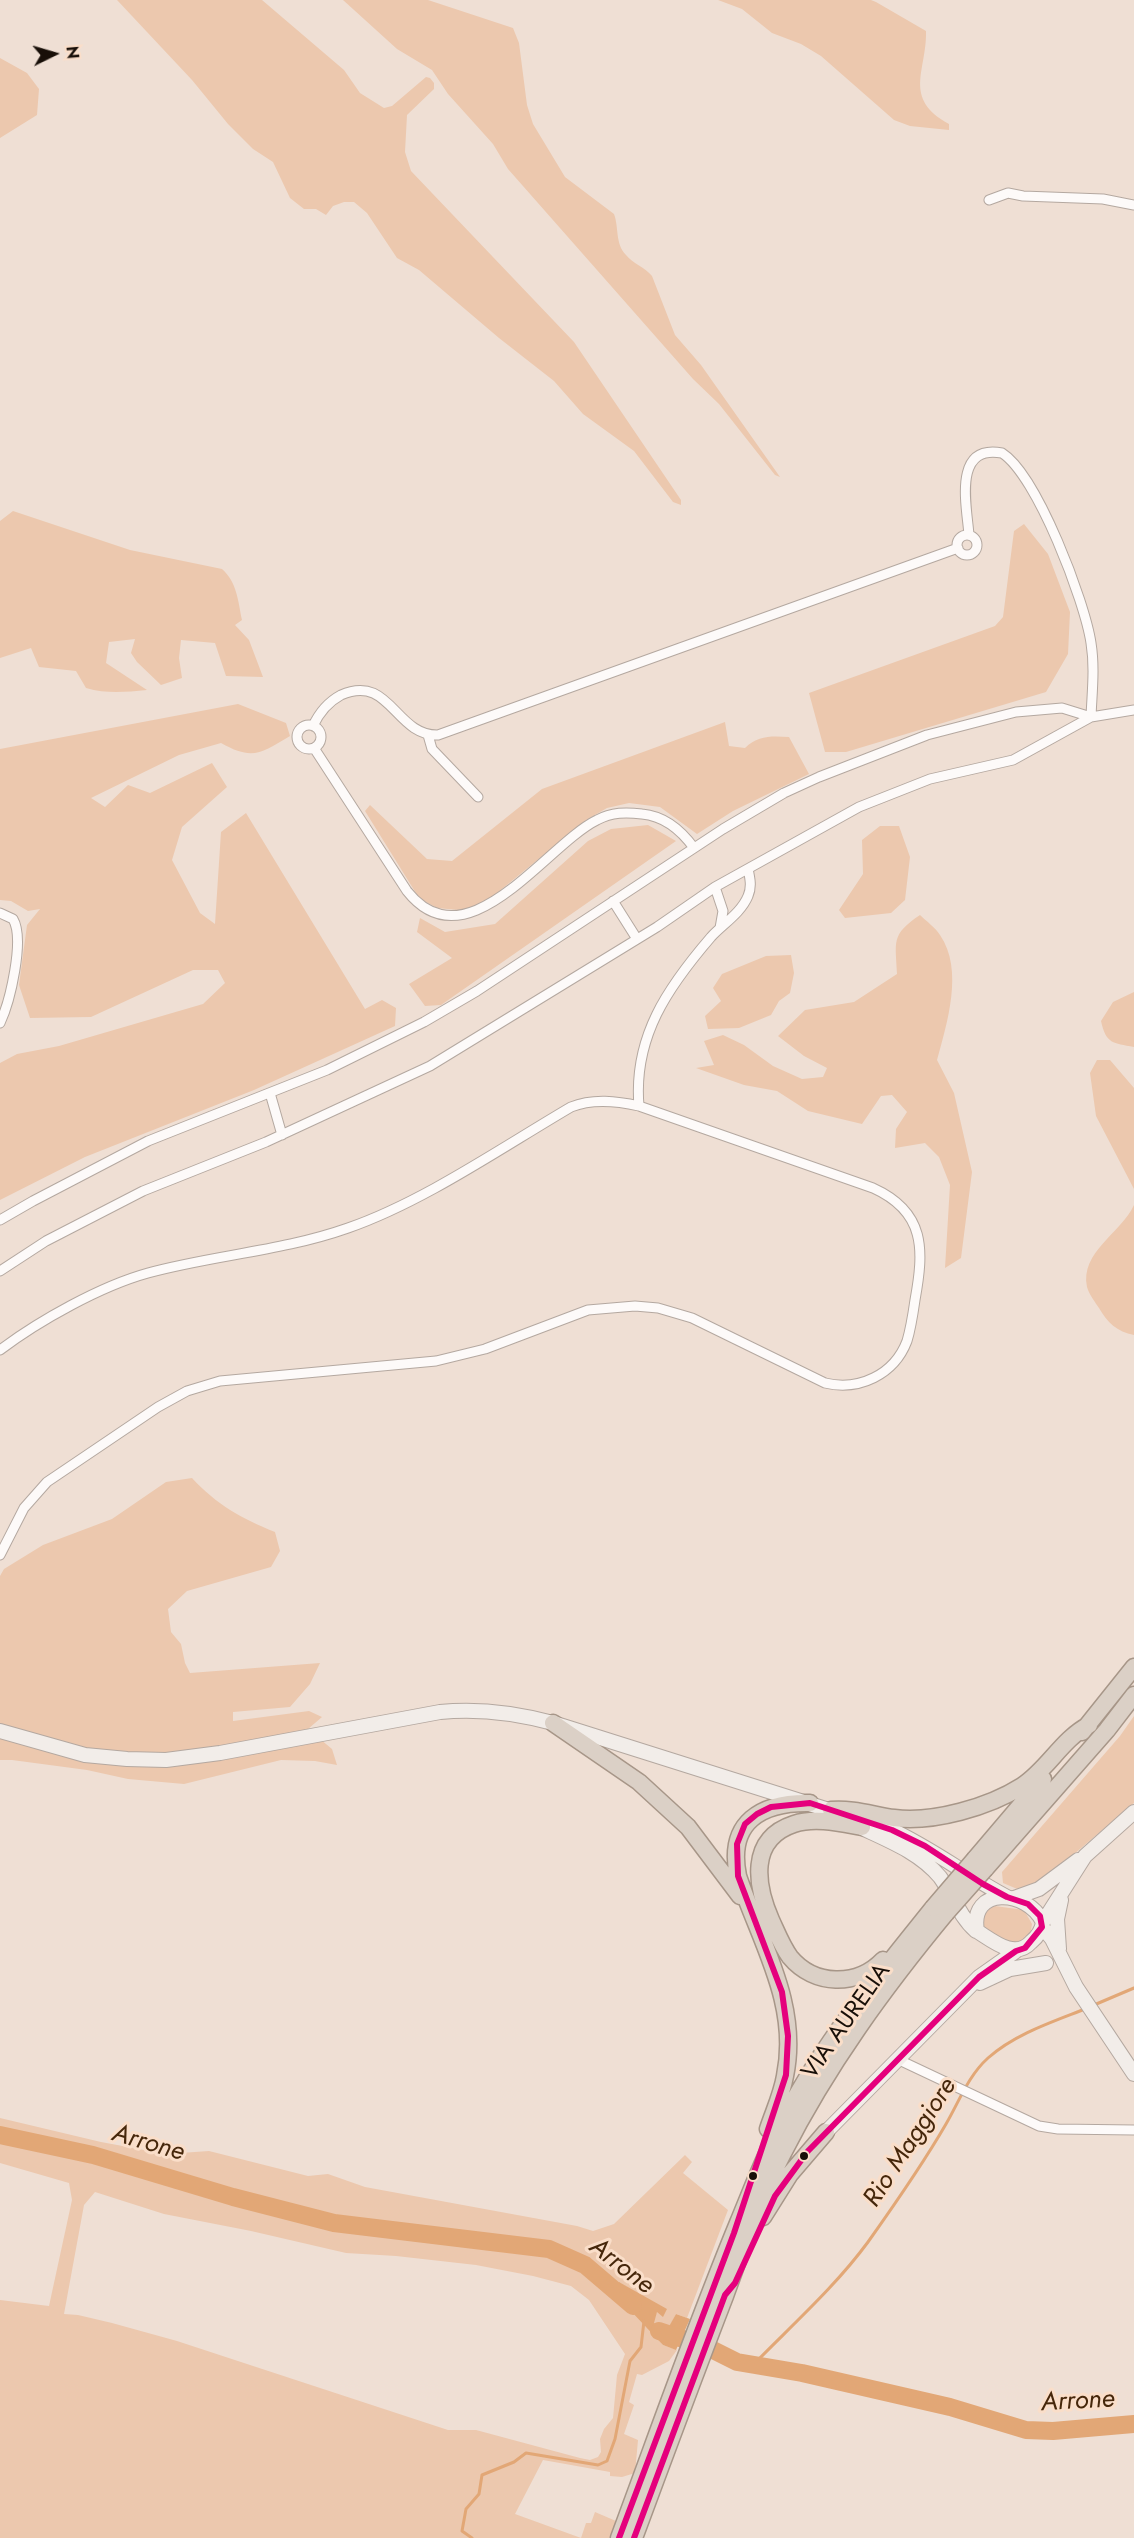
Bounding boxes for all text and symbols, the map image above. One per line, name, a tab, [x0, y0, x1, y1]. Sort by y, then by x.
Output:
north arrow	[24, 24, 84, 84]
text: N	[60, 45, 84, 60]
street label: VIA AURELIA	[797, 1959, 897, 2085]
water label: Rio Maggiore	[858, 2073, 964, 2213]
water label: Arrone	[108, 2119, 188, 2169]
unlabelled marker	[798, 2150, 810, 2162]
unlabelled marker	[747, 2170, 759, 2182]
water label: Arrone	[582, 2232, 660, 2302]
water label: Arrone	[1040, 2384, 1116, 2420]

